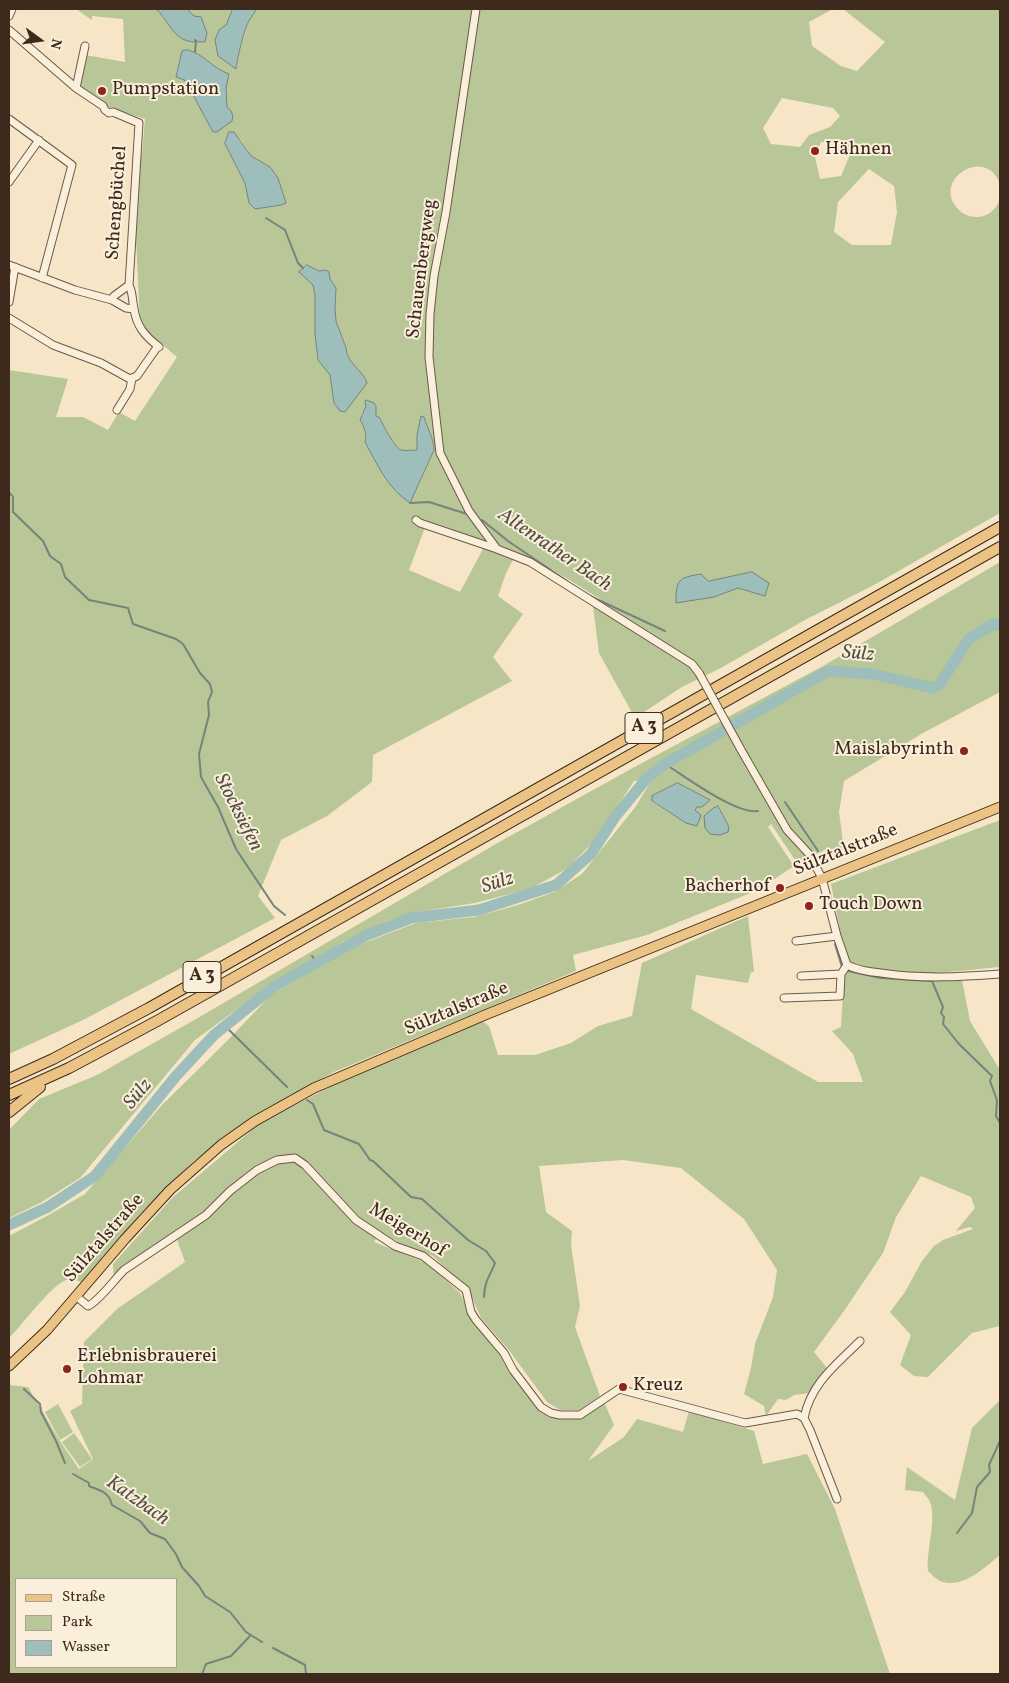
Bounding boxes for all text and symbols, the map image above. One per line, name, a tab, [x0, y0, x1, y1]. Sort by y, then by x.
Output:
north arrow	[15, 15, 65, 65]
text: N	[45, 37, 65, 51]
place label: Pumpstation	[112, 80, 219, 102]
marker: Pumpstation	[96, 85, 108, 97]
place label: Hähnen	[825, 140, 892, 162]
street label: Schengbüchel	[103, 145, 133, 261]
marker: Hähnen	[809, 145, 821, 157]
street label: Schauenbergweg	[403, 198, 443, 340]
water label: Altenrather Bach	[493, 504, 615, 598]
water label: Sülz	[841, 642, 875, 668]
road number: A 3	[625, 712, 663, 744]
place label: Maislabyrinth	[834, 740, 954, 762]
marker: Maislabyrinth	[958, 745, 970, 757]
water label: Stocksiefen	[207, 770, 267, 856]
street label: Sülztalstraße	[790, 820, 902, 882]
water label: Sülz	[479, 868, 517, 900]
place label: Bacherhof	[684, 877, 770, 899]
marker: Bacherhof	[774, 882, 786, 894]
place label: Touch Down	[819, 895, 923, 917]
marker: Touch Down	[803, 900, 815, 912]
road number: A 3	[183, 962, 221, 992]
street label: Sülztalstraße	[402, 978, 512, 1042]
water label: Sülz	[119, 1075, 159, 1115]
street label: Sülztalstraße	[60, 1190, 150, 1288]
street label: Meigerhof	[364, 1199, 450, 1263]
place label: Erlebnisbrauerei Lohmar	[77, 1347, 217, 1391]
marker: Erlebnisbrauerei Lohmar	[61, 1363, 73, 1375]
place label: Kreuz	[633, 1376, 683, 1398]
marker: Kreuz	[617, 1381, 629, 1393]
water label: Katzbach	[101, 1472, 173, 1532]
legend	[15, 1578, 178, 1668]
text: Straße	[62, 1587, 105, 1608]
text: Park	[62, 1612, 93, 1633]
text: Wasser	[62, 1637, 110, 1658]

